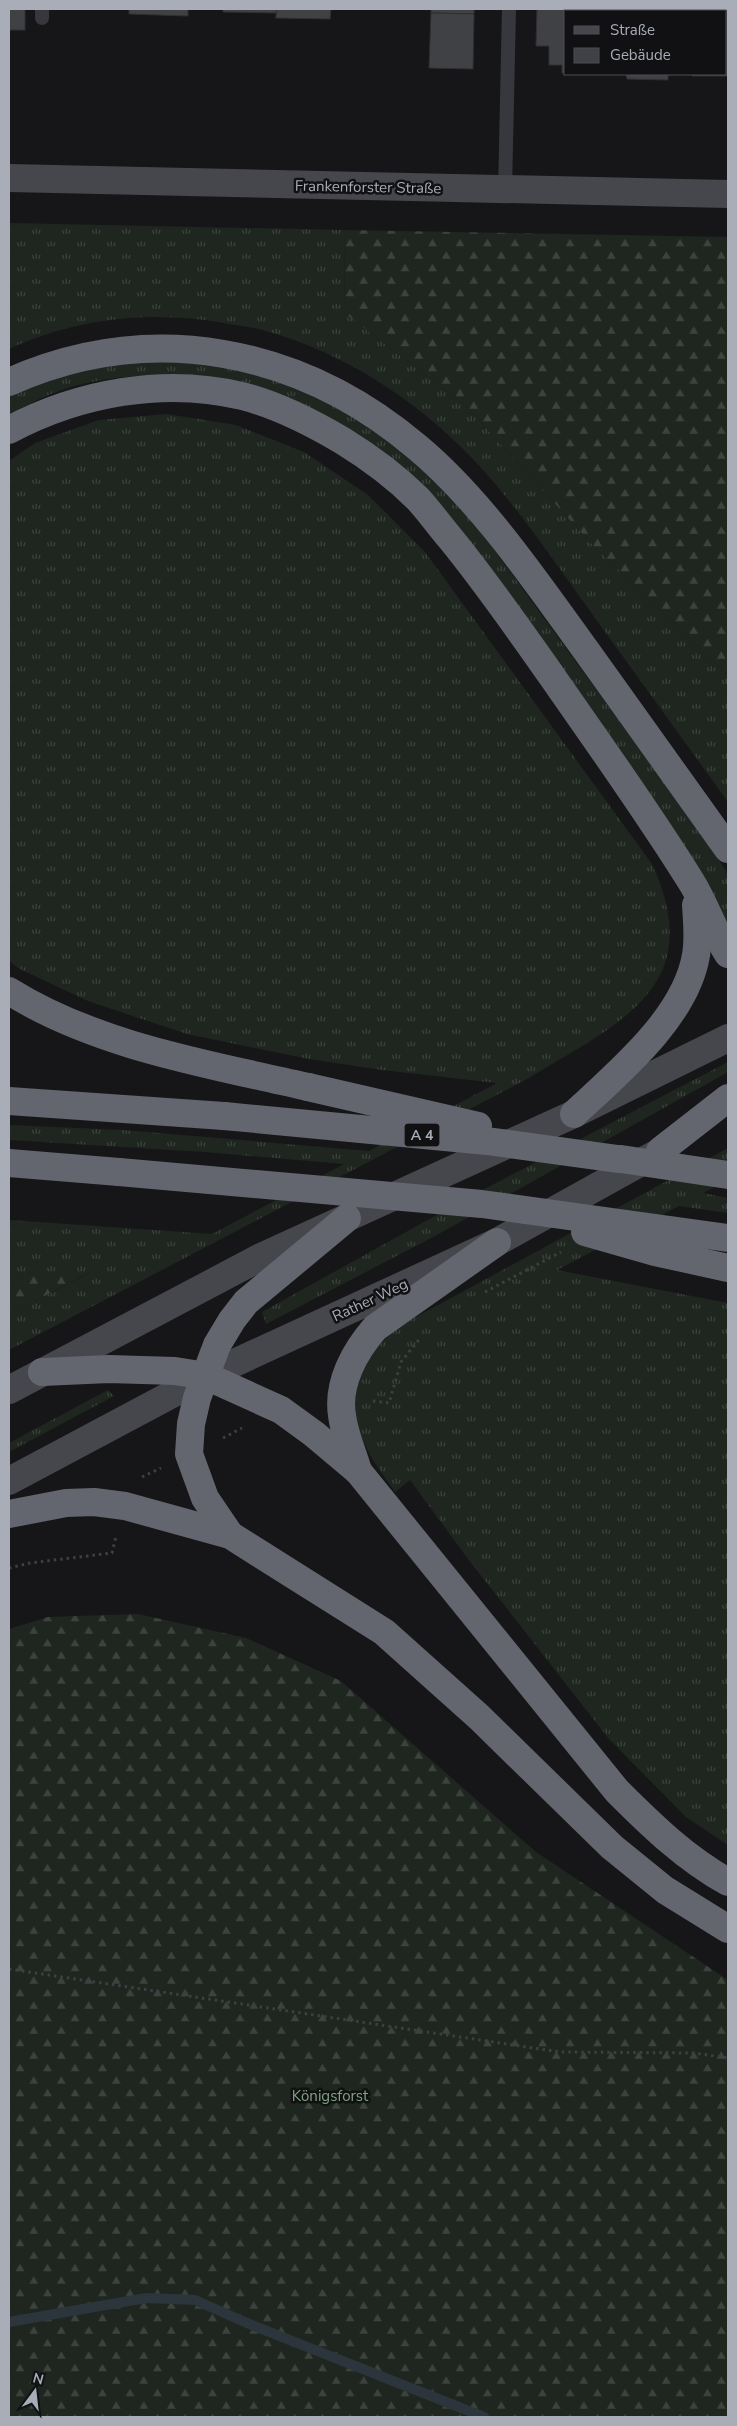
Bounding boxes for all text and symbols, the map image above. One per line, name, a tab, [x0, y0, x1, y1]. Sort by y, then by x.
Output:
legend	[564, 10, 727, 75]
text: Straße	[610, 20, 655, 40]
text: Gebäude	[610, 45, 671, 65]
street label: Frankenforster Straße	[295, 176, 441, 198]
road number: A 4	[404, 1124, 440, 1146]
street label: Rather Weg	[329, 1274, 411, 1326]
park label: Königsforst	[292, 2086, 369, 2106]
north arrow	[10, 2366, 60, 2416]
text: N	[31, 2368, 46, 2389]

